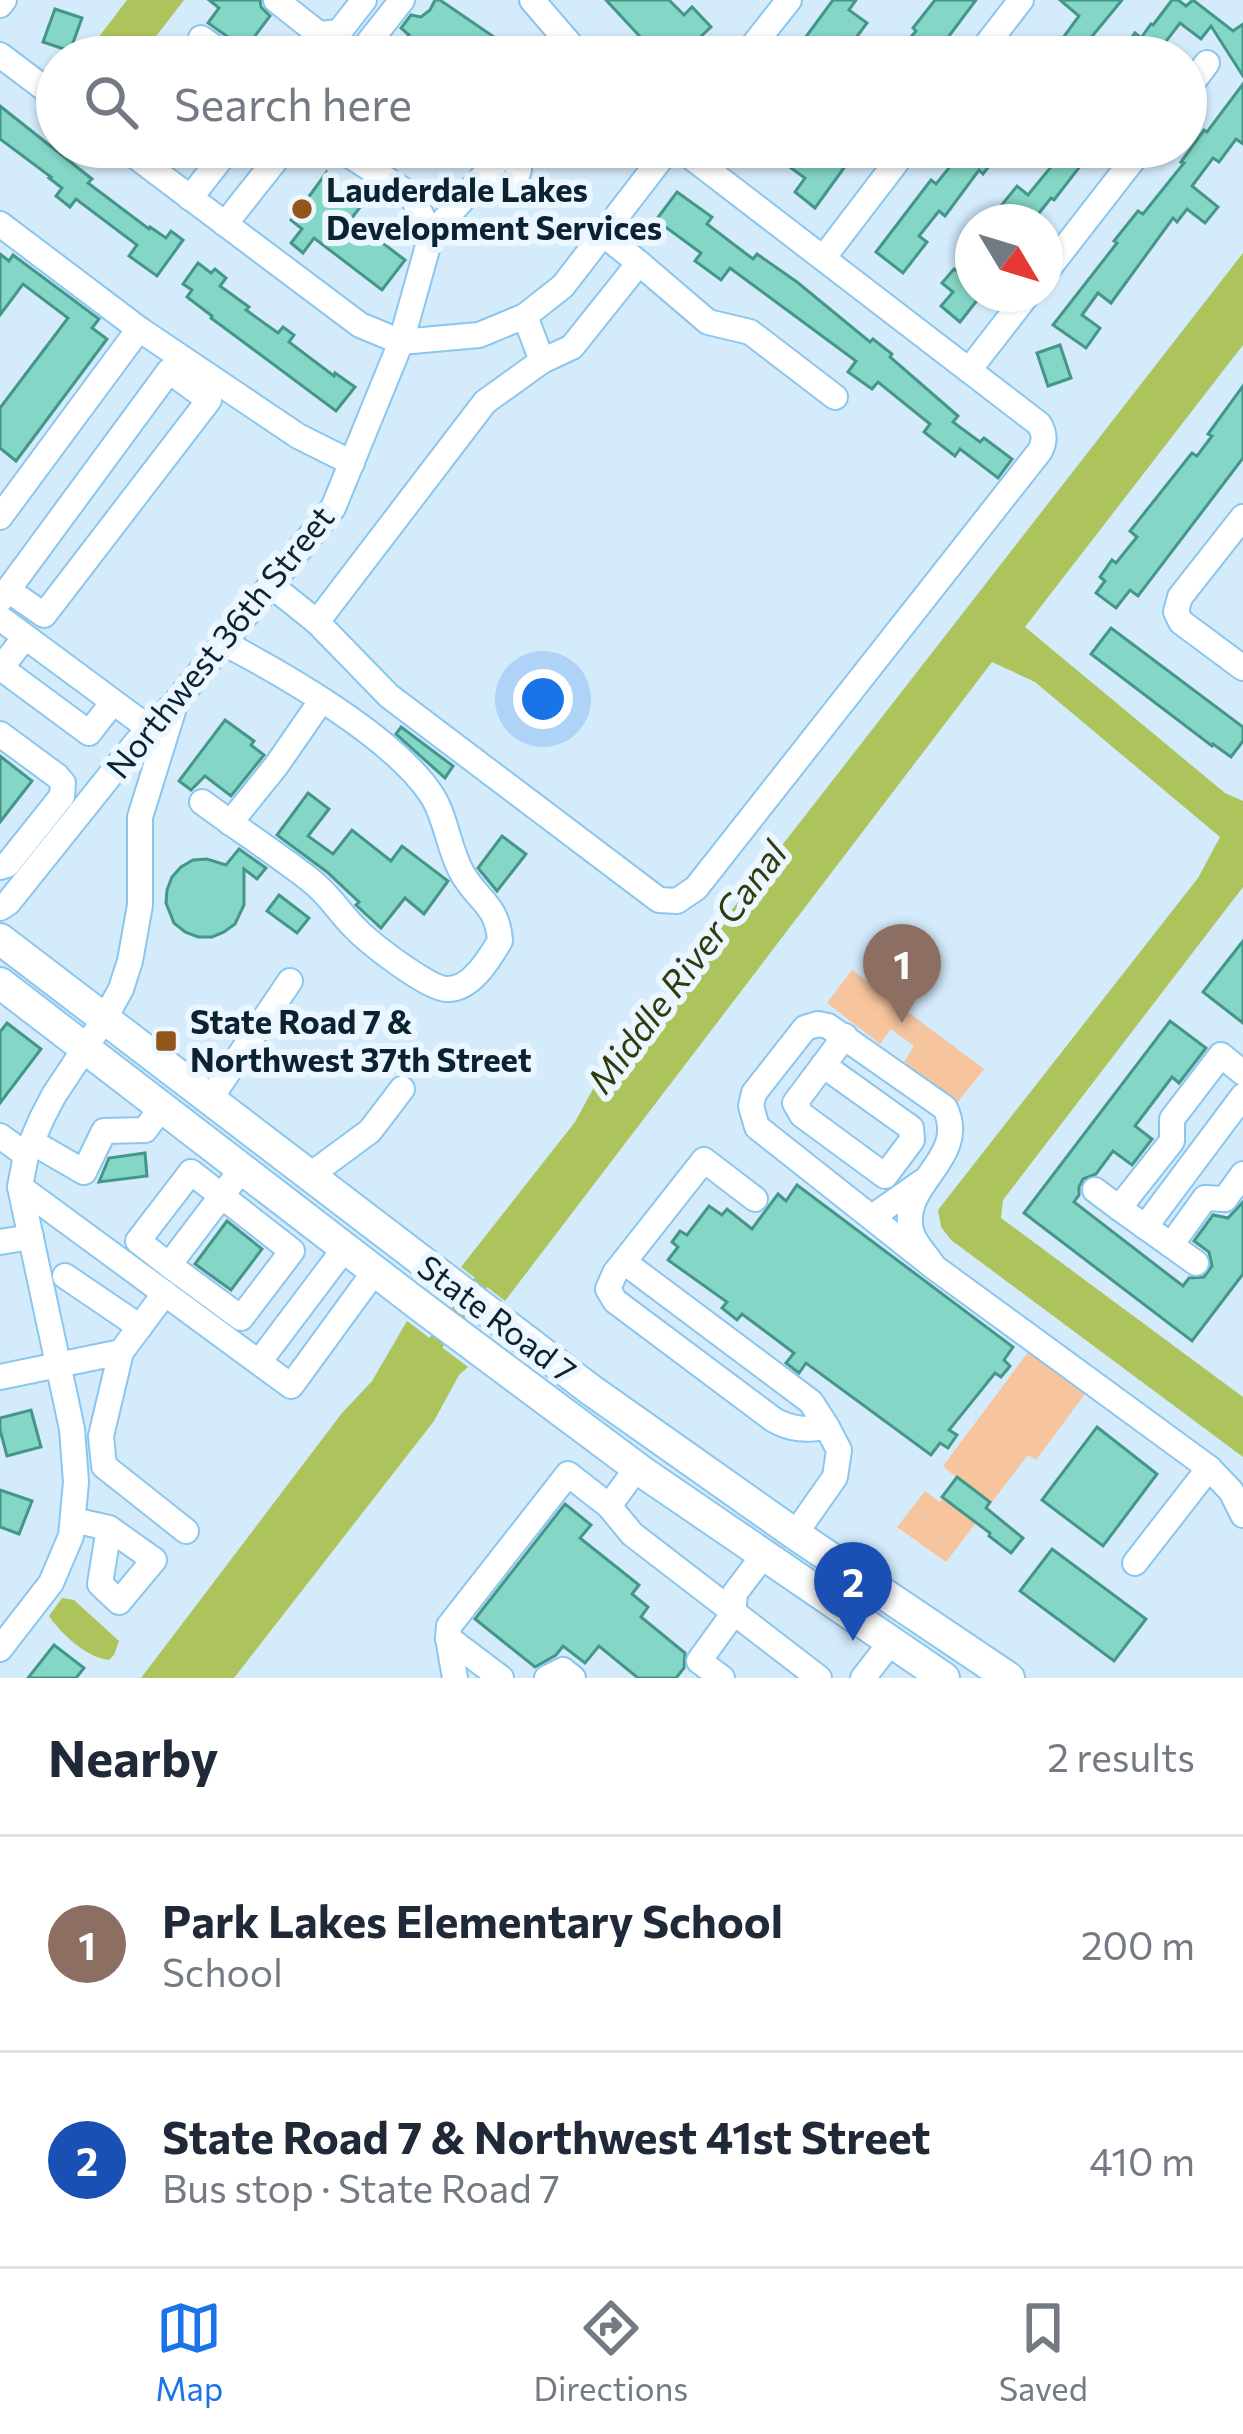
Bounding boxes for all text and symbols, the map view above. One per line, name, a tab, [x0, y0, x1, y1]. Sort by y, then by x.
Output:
search box	[36, 36, 1207, 168]
icon: search	[78, 69, 144, 135]
text: Search here	[174, 75, 412, 130]
place label: Lauderdale Lakes Development Services	[326, 168, 662, 247]
marker: Lauderdale Lakes Development Services	[289, 196, 315, 222]
north arrow	[955, 204, 1063, 312]
street label: Northwest 36th Street	[96, 497, 341, 786]
your location	[513, 669, 573, 729]
water label: Middle River Canal	[576, 830, 795, 1100]
pin: 1	[863, 924, 941, 1023]
place label: State Road 7 & Northwest 37th Street	[190, 1000, 532, 1079]
marker: State Road 7 & Northwest 37th Street	[153, 1028, 179, 1054]
street label: State Road 7	[411, 1245, 585, 1391]
pin: 2	[814, 1542, 892, 1641]
text: Nearby	[48, 1725, 218, 1788]
text: 2 results	[1047, 1732, 1195, 1780]
text: Park Lakes Elementary School	[162, 1892, 783, 1947]
text: 1	[78, 1920, 96, 1968]
text: 200 m	[1081, 1920, 1195, 1968]
text: School	[162, 1947, 283, 1995]
text: State Road 7 & Northwest 41st Street	[162, 2108, 930, 2163]
text: 2	[76, 2136, 98, 2184]
text: 410 m	[1089, 2136, 1195, 2184]
text: Bus stop · State Road 7	[162, 2163, 560, 2211]
tab: Map	[155, 2295, 223, 2408]
tab: Directions	[534, 2295, 688, 2408]
tab: Saved	[999, 2295, 1088, 2408]

